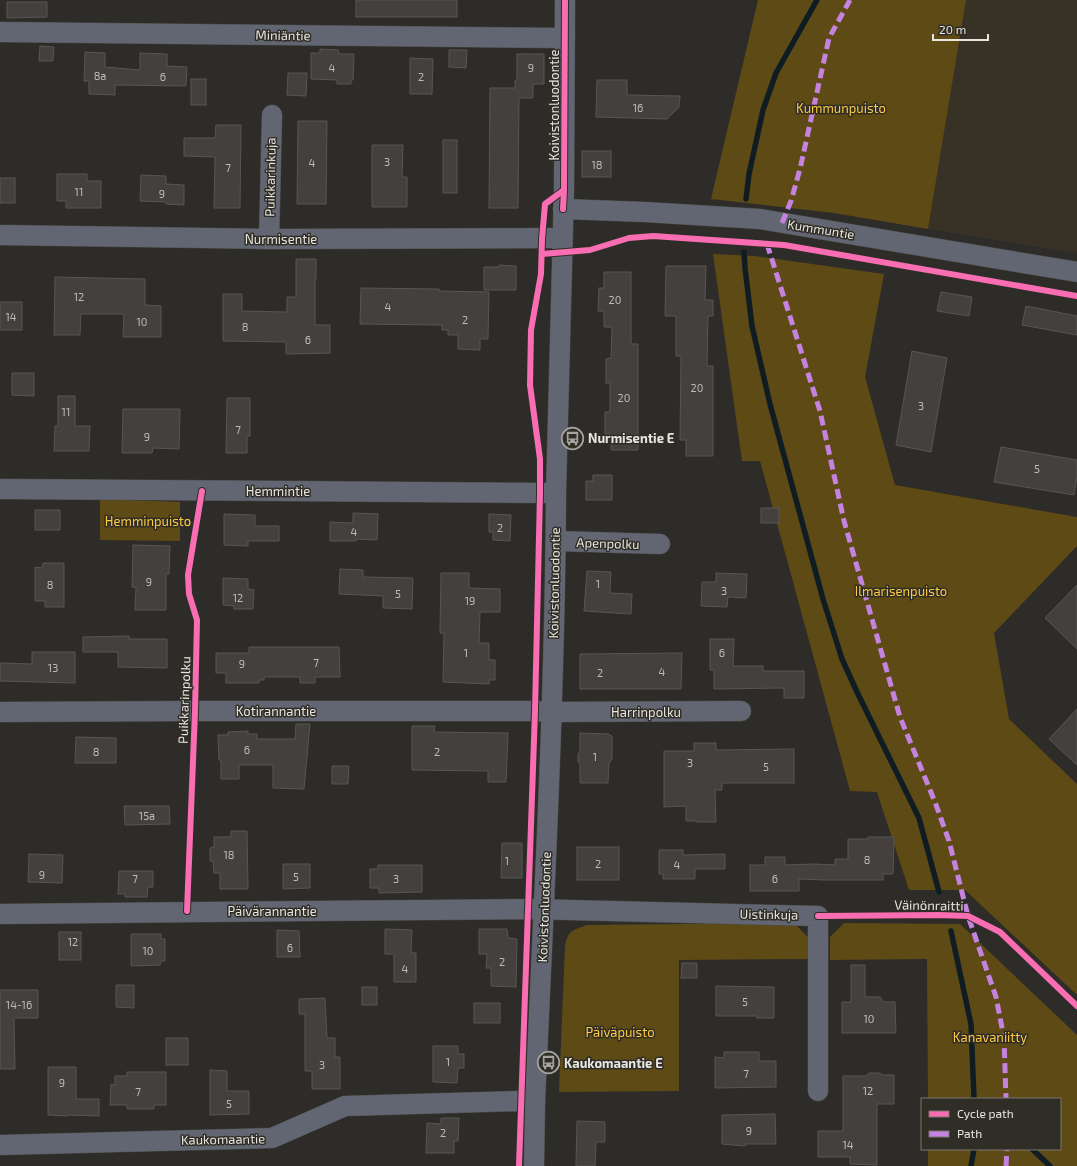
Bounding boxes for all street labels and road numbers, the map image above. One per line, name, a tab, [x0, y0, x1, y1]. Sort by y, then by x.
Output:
street label: Miniäntie	[255, 27, 311, 43]
street label: Koivistonluodontie	[546, 50, 562, 160]
street label: Puikkarinkuja	[261, 137, 279, 217]
street label: Kummuntie	[786, 216, 856, 242]
street label: Nurmisentie	[245, 231, 317, 247]
street label: Hemmintie	[246, 483, 310, 499]
street label: Koivistonluodontie	[545, 527, 563, 639]
street label: Apenpolku	[576, 534, 640, 552]
street label: Puikkarinpolku	[174, 656, 194, 744]
street label: Kotirannantie	[236, 703, 316, 719]
street label: Harrinpolku	[611, 704, 681, 720]
street label: Koivistonluodontie	[534, 851, 554, 963]
street label: Väinönraitti	[894, 896, 964, 914]
street label: Päivärannantie	[227, 903, 317, 919]
street label: Uistinkuja	[740, 905, 798, 923]
street label: Kaukomaantie	[181, 1130, 265, 1148]

